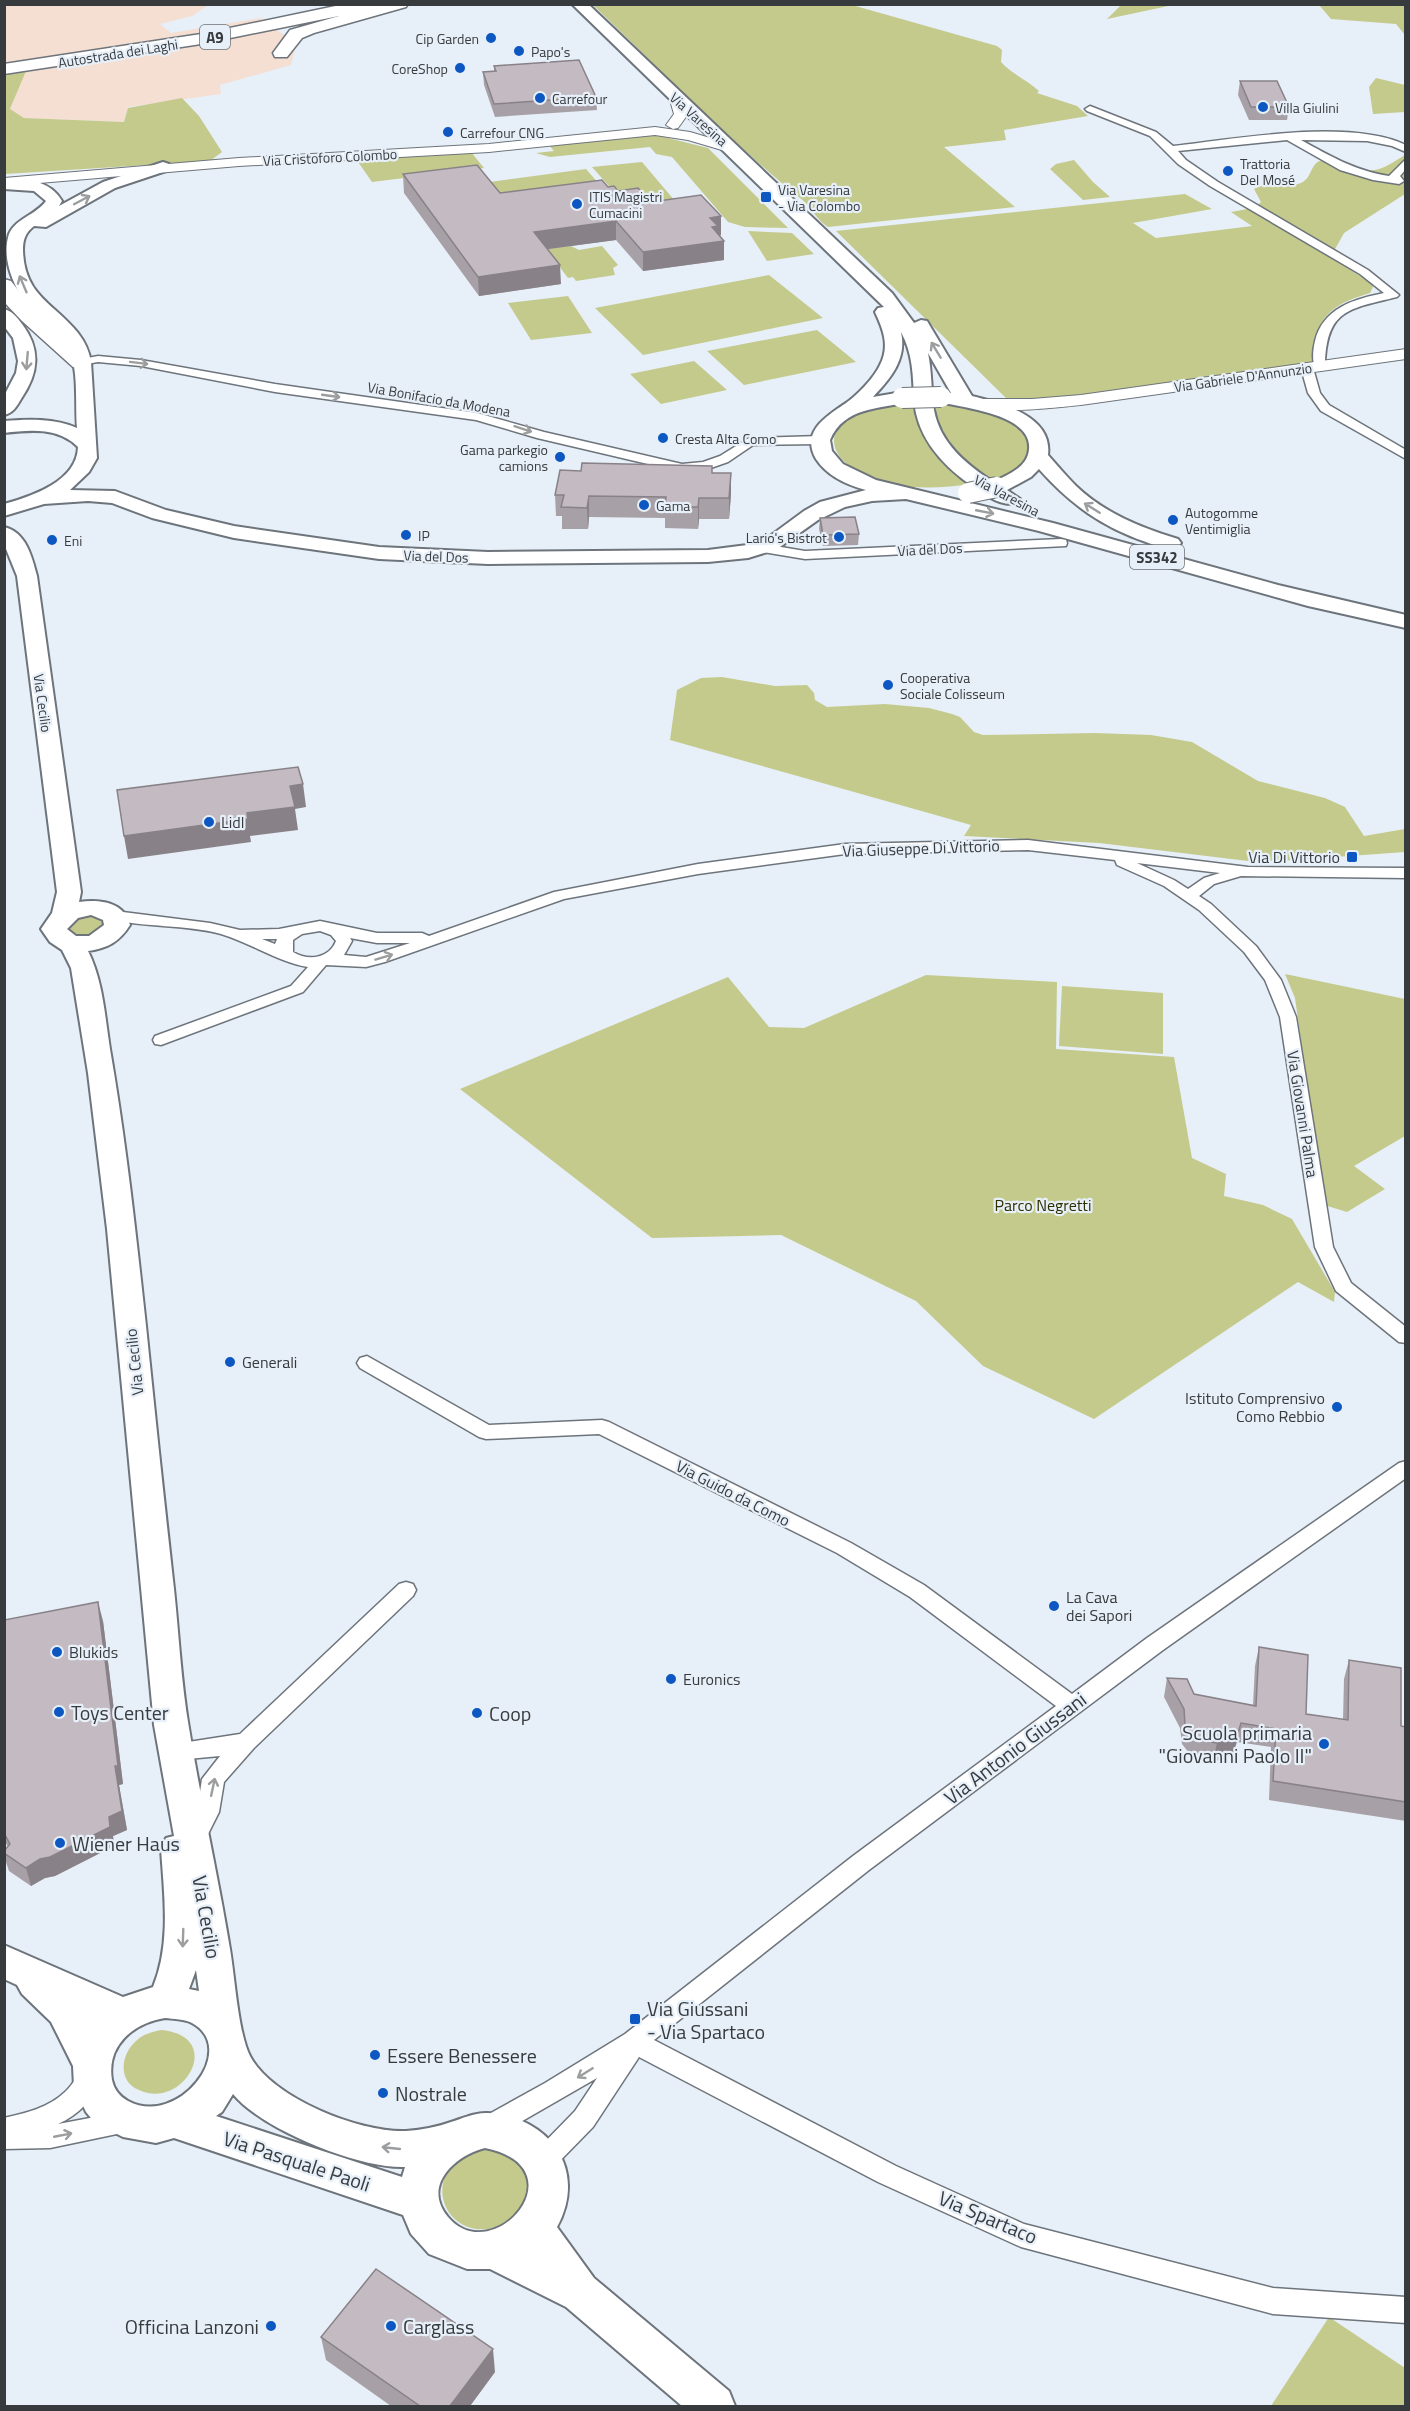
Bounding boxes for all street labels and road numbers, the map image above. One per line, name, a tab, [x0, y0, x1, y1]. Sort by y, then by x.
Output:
road number: A9	[200, 25, 230, 49]
street label: Autostrada dei Laghi	[57, 33, 179, 73]
street label: Via Varesina	[665, 87, 733, 151]
street label: Via Cristoforo Colombo	[262, 143, 398, 171]
street label: Via Gabriele D'Annunzio	[1173, 357, 1313, 397]
street label: Via Bonifacio da Modena	[366, 376, 512, 422]
street label: Via Varesina	[970, 469, 1044, 521]
street label: Via del Dos	[897, 537, 963, 561]
street label: Via del Dos	[403, 544, 469, 568]
road number: SS342	[1130, 545, 1184, 569]
street label: Via Cecilio	[29, 672, 57, 734]
street label: Via Giuseppe Di Vittorio	[842, 833, 1000, 863]
street label: Via Giovanni Palma	[1281, 1049, 1325, 1179]
street label: Via Cecilio	[119, 1327, 149, 1397]
street label: Via Guido da Como	[672, 1454, 794, 1532]
street label: Via Antonio Giussani	[937, 1684, 1093, 1812]
street label: Via Cecilio	[184, 1873, 230, 1961]
street label: Via Pasquale Paoli	[219, 2123, 375, 2199]
street label: Via Spartaco	[934, 2182, 1042, 2252]

